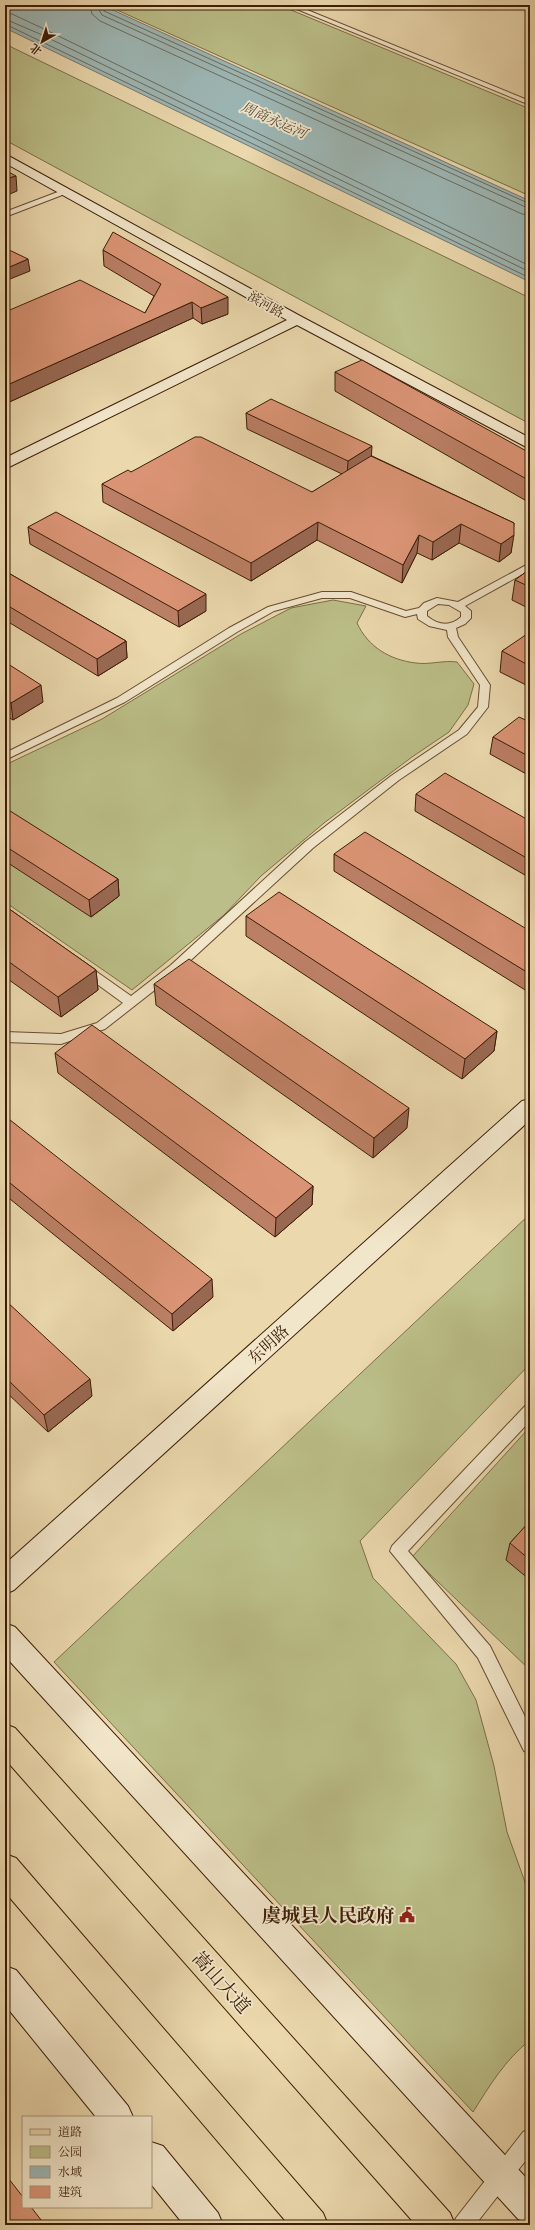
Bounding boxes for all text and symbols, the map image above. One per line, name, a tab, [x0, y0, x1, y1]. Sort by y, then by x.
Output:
north arrow	[22, 22, 62, 62]
text: 北	[27, 39, 46, 59]
water label: 周商永运河	[237, 98, 312, 146]
street label: 滨河路	[244, 288, 286, 323]
street label: 东明路	[244, 1321, 295, 1370]
place label: 虞城县人民政府	[262, 1904, 395, 1931]
public building icon: 虞城县人民政府	[398, 1906, 416, 1924]
street label: 嵩山大道	[185, 1946, 256, 2021]
legend	[22, 2116, 152, 2208]
text: 道路	[58, 2124, 82, 2142]
text: 公园	[58, 2144, 82, 2162]
text: 水域	[58, 2164, 82, 2182]
text: 建筑	[58, 2184, 82, 2202]

